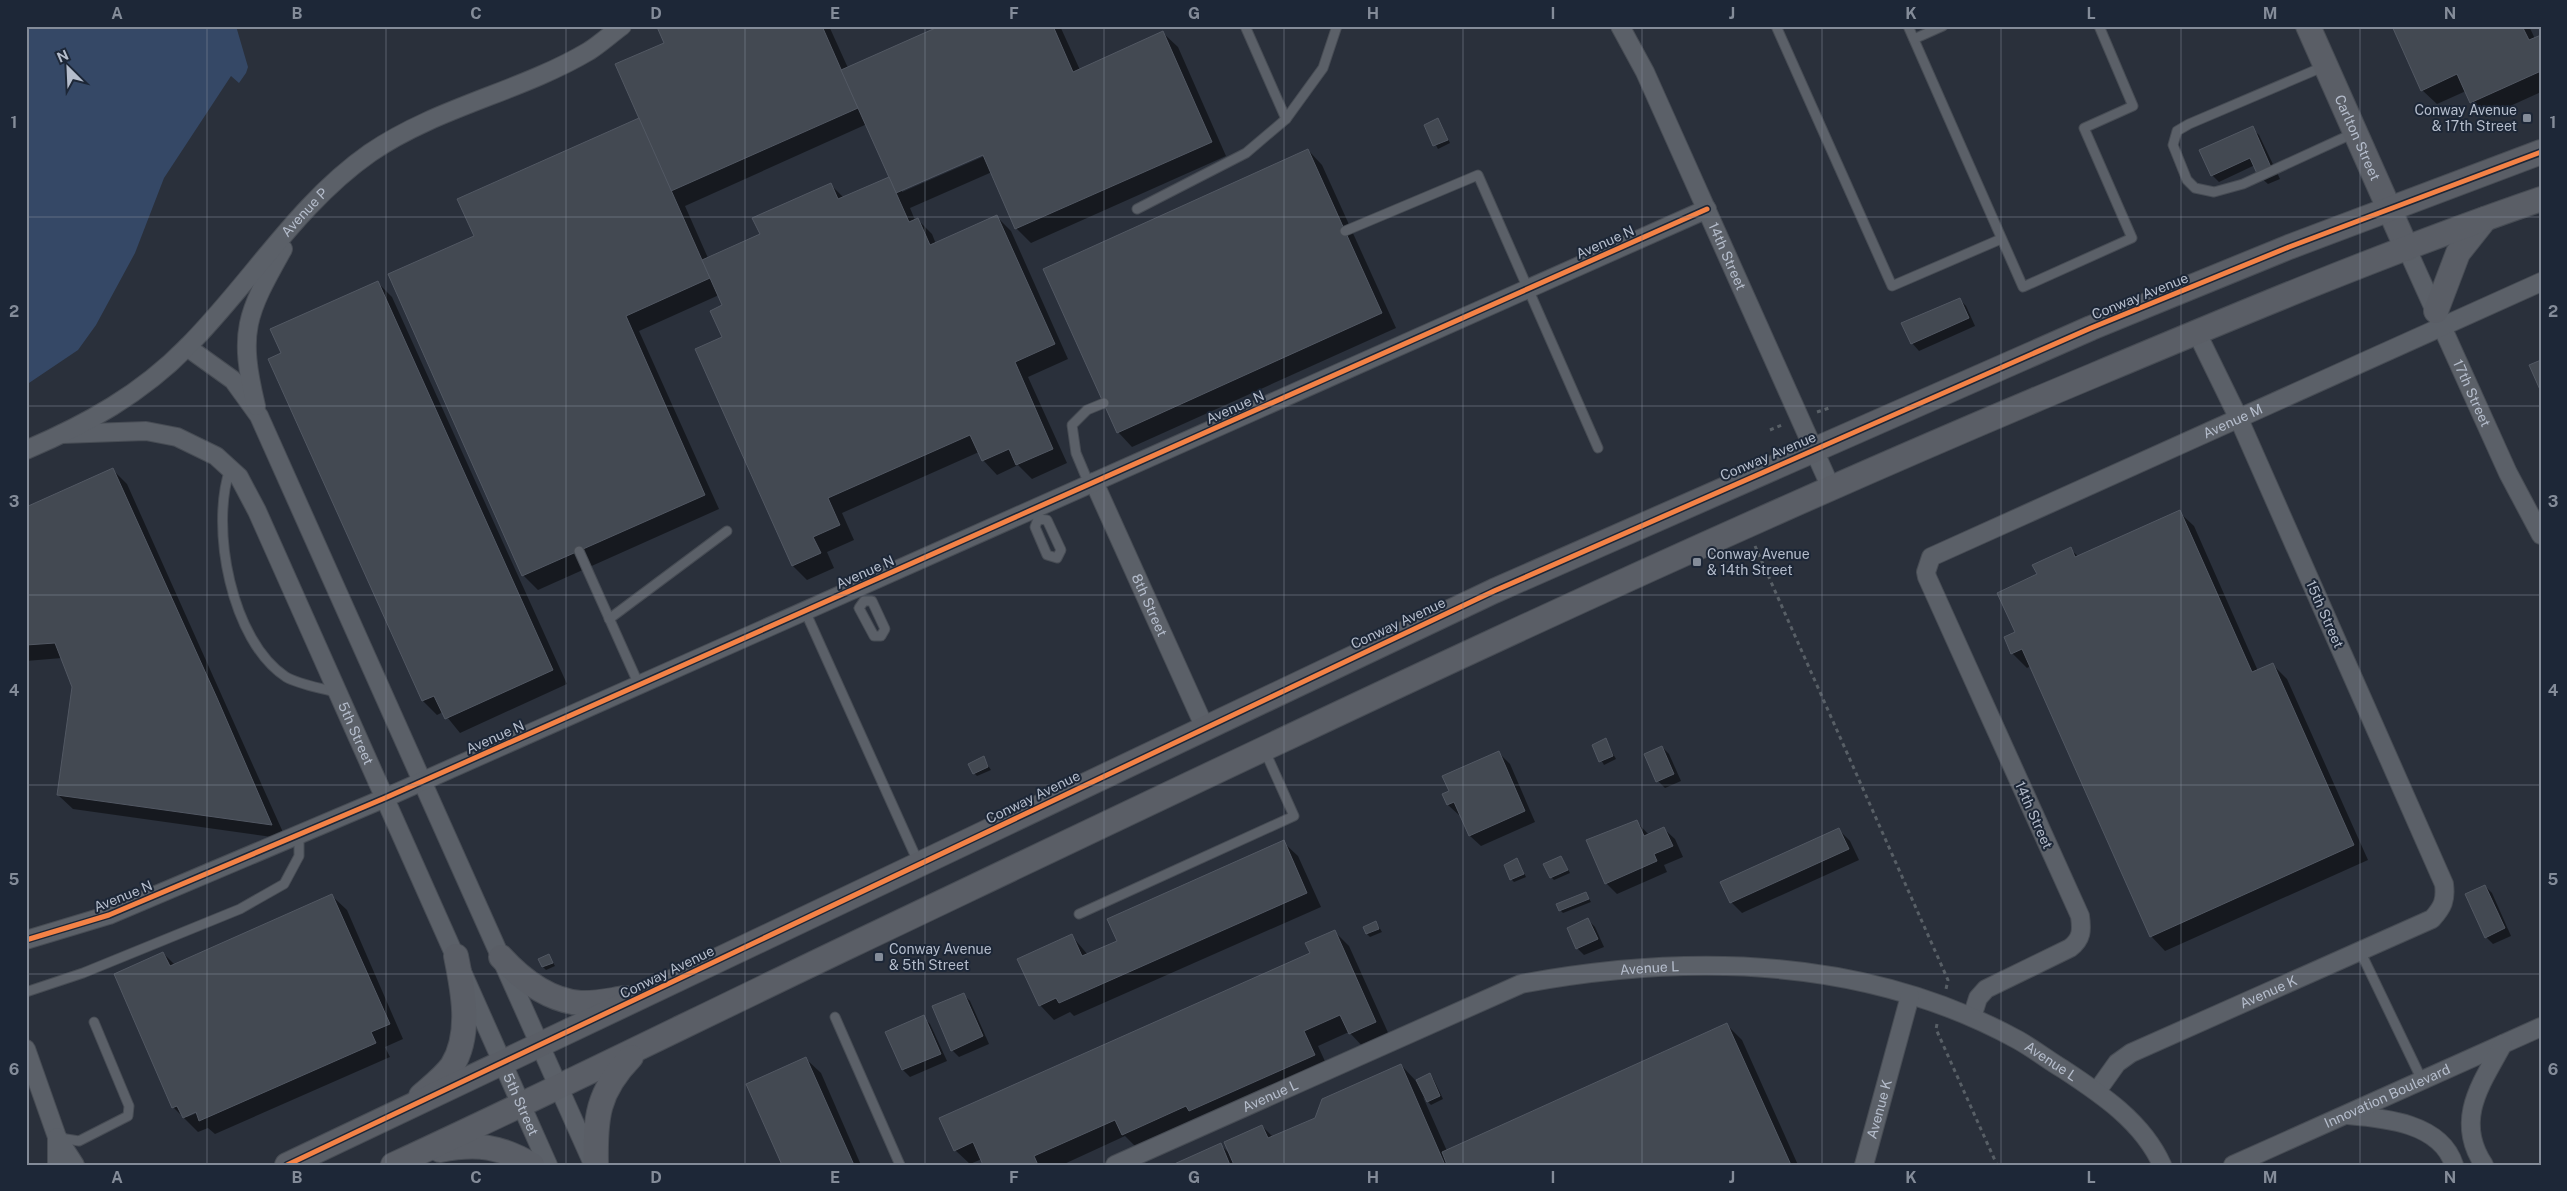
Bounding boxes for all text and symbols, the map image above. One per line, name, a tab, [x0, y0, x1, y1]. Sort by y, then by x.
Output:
text: A	[111, 4, 123, 23]
text: B	[292, 4, 303, 23]
text: C	[470, 4, 482, 23]
text: D	[650, 4, 662, 23]
text: E	[830, 4, 840, 23]
text: F	[1009, 4, 1019, 23]
text: G	[1188, 4, 1200, 23]
text: H	[1367, 4, 1379, 23]
text: I	[1551, 4, 1555, 23]
text: J	[1729, 4, 1735, 23]
text: K	[1905, 4, 1917, 23]
text: L	[2086, 4, 2096, 23]
text: M	[2263, 4, 2277, 23]
text: N	[2444, 4, 2456, 23]
north arrow	[42, 42, 92, 92]
text: N	[54, 47, 71, 66]
street label: Carlton Street	[2332, 92, 2384, 183]
place label: Conway Avenue & 17th Street	[2414, 102, 2517, 134]
marker: Conway Avenue & 17th Street	[2521, 112, 2533, 124]
text: 1	[11, 113, 17, 132]
text: 1	[2550, 113, 2556, 132]
street label: Avenue P	[278, 185, 331, 240]
street label: 14th Street	[1705, 220, 1749, 292]
street label: Avenue N	[1573, 222, 1637, 262]
street label: Conway Avenue	[2089, 269, 2191, 323]
text: 2	[9, 302, 19, 321]
text: 2	[2548, 302, 2558, 321]
street label: 17th Street	[2450, 357, 2494, 429]
street label: Avenue N	[1203, 387, 1267, 427]
street label: Avenue M	[2200, 401, 2265, 441]
street label: Conway Avenue	[1718, 429, 1818, 483]
text: 3	[9, 492, 19, 511]
text: 3	[2548, 492, 2558, 511]
place label: Conway Avenue & 14th Street	[1707, 546, 1810, 578]
street label: Avenue N	[833, 552, 897, 592]
marker: Conway Avenue & 14th Street	[1691, 556, 1703, 568]
street label: 8th Street	[1128, 571, 1171, 639]
street label: 15th Street	[2303, 578, 2347, 650]
street label: Conway Avenue	[1348, 594, 1448, 652]
text: 4	[9, 681, 20, 700]
text: 4	[2548, 681, 2559, 700]
street label: 5th Street	[335, 700, 377, 767]
street label: Avenue N	[463, 717, 527, 757]
street label: Conway Avenue	[983, 767, 1083, 827]
street label: 14th Street	[2012, 779, 2056, 851]
text: 5	[9, 870, 20, 889]
text: 5	[2548, 870, 2559, 889]
street label: Avenue N	[91, 877, 155, 915]
place label: Conway Avenue & 5th Street	[889, 941, 992, 973]
street label: Conway Avenue	[617, 942, 717, 1002]
marker: Conway Avenue & 5th Street	[873, 951, 885, 963]
street label: Avenue L	[1619, 958, 1679, 978]
street label: Avenue K	[2237, 972, 2300, 1012]
street label: Avenue L	[2022, 1038, 2080, 1084]
text: 6	[9, 1060, 19, 1079]
text: 6	[2548, 1060, 2558, 1079]
street label: Innovation Boulevard	[2322, 1061, 2453, 1131]
street label: 5th Street	[500, 1071, 542, 1138]
street label: Avenue L	[1240, 1076, 1301, 1115]
street label: Avenue K	[1864, 1077, 1895, 1141]
text: A	[111, 1168, 123, 1187]
text: B	[292, 1168, 303, 1187]
text: C	[470, 1168, 482, 1187]
text: D	[650, 1168, 662, 1187]
text: E	[830, 1168, 840, 1187]
text: F	[1009, 1168, 1019, 1187]
text: G	[1188, 1168, 1200, 1187]
text: H	[1367, 1168, 1379, 1187]
text: I	[1551, 1168, 1555, 1187]
text: J	[1729, 1168, 1735, 1187]
text: K	[1905, 1168, 1917, 1187]
text: L	[2086, 1168, 2096, 1187]
text: M	[2263, 1168, 2277, 1187]
text: N	[2444, 1168, 2456, 1187]

